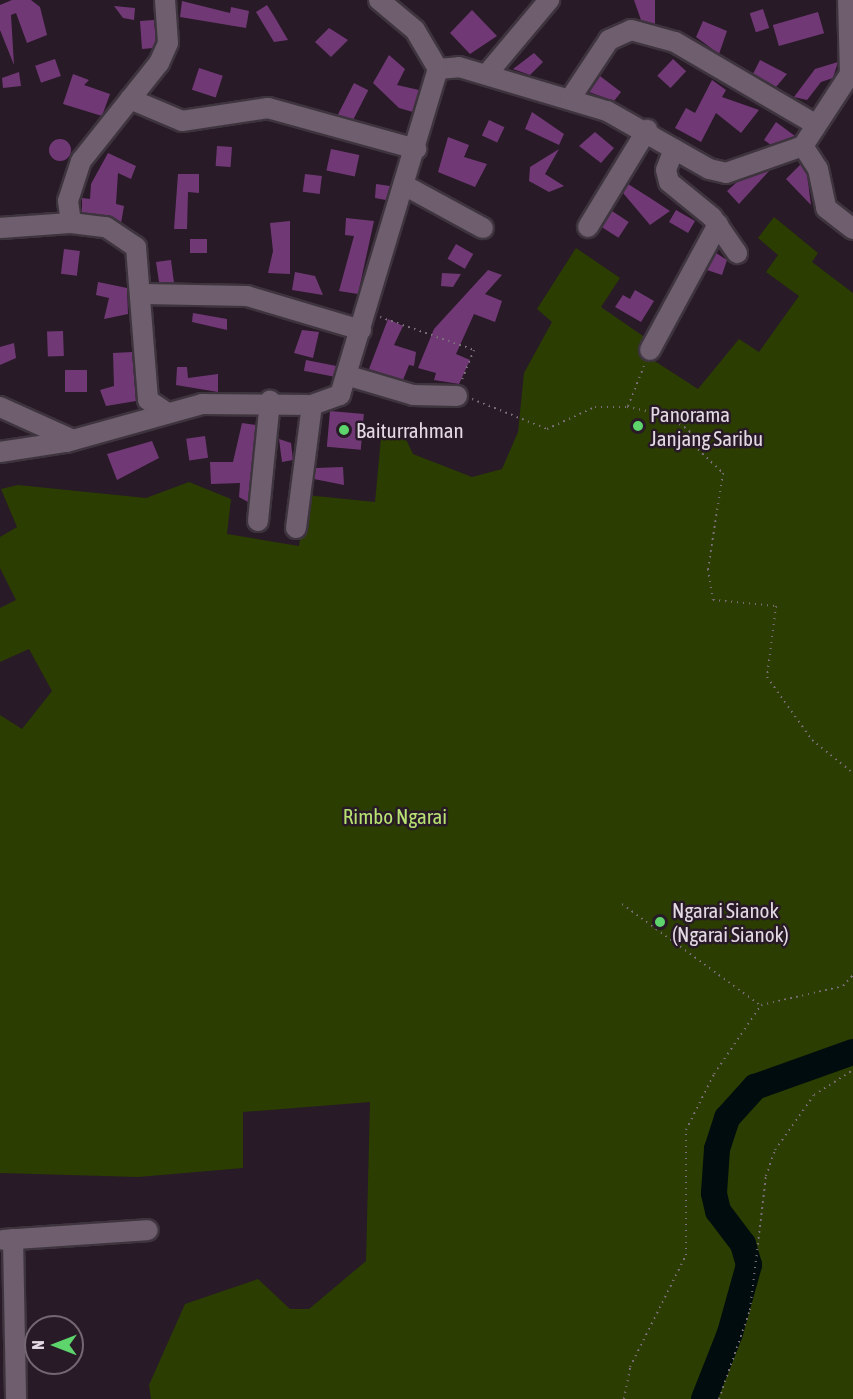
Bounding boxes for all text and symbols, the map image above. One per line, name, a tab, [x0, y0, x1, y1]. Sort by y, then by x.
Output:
place label: Panorama Janjang Saribu	[650, 401, 763, 451]
place label: Baiturrahman	[356, 417, 464, 443]
marker: Panorama Janjang Saribu	[631, 419, 645, 433]
marker: Baiturrahman	[337, 423, 351, 437]
park label: Rimbo Ngarai	[343, 803, 447, 829]
place label: Ngarai Sianok (Ngarai Sianok)	[672, 897, 789, 947]
marker: Ngarai Sianok (Ngarai Sianok)	[653, 915, 667, 929]
north arrow	[24, 1315, 84, 1375]
text: N	[29, 1340, 47, 1350]

